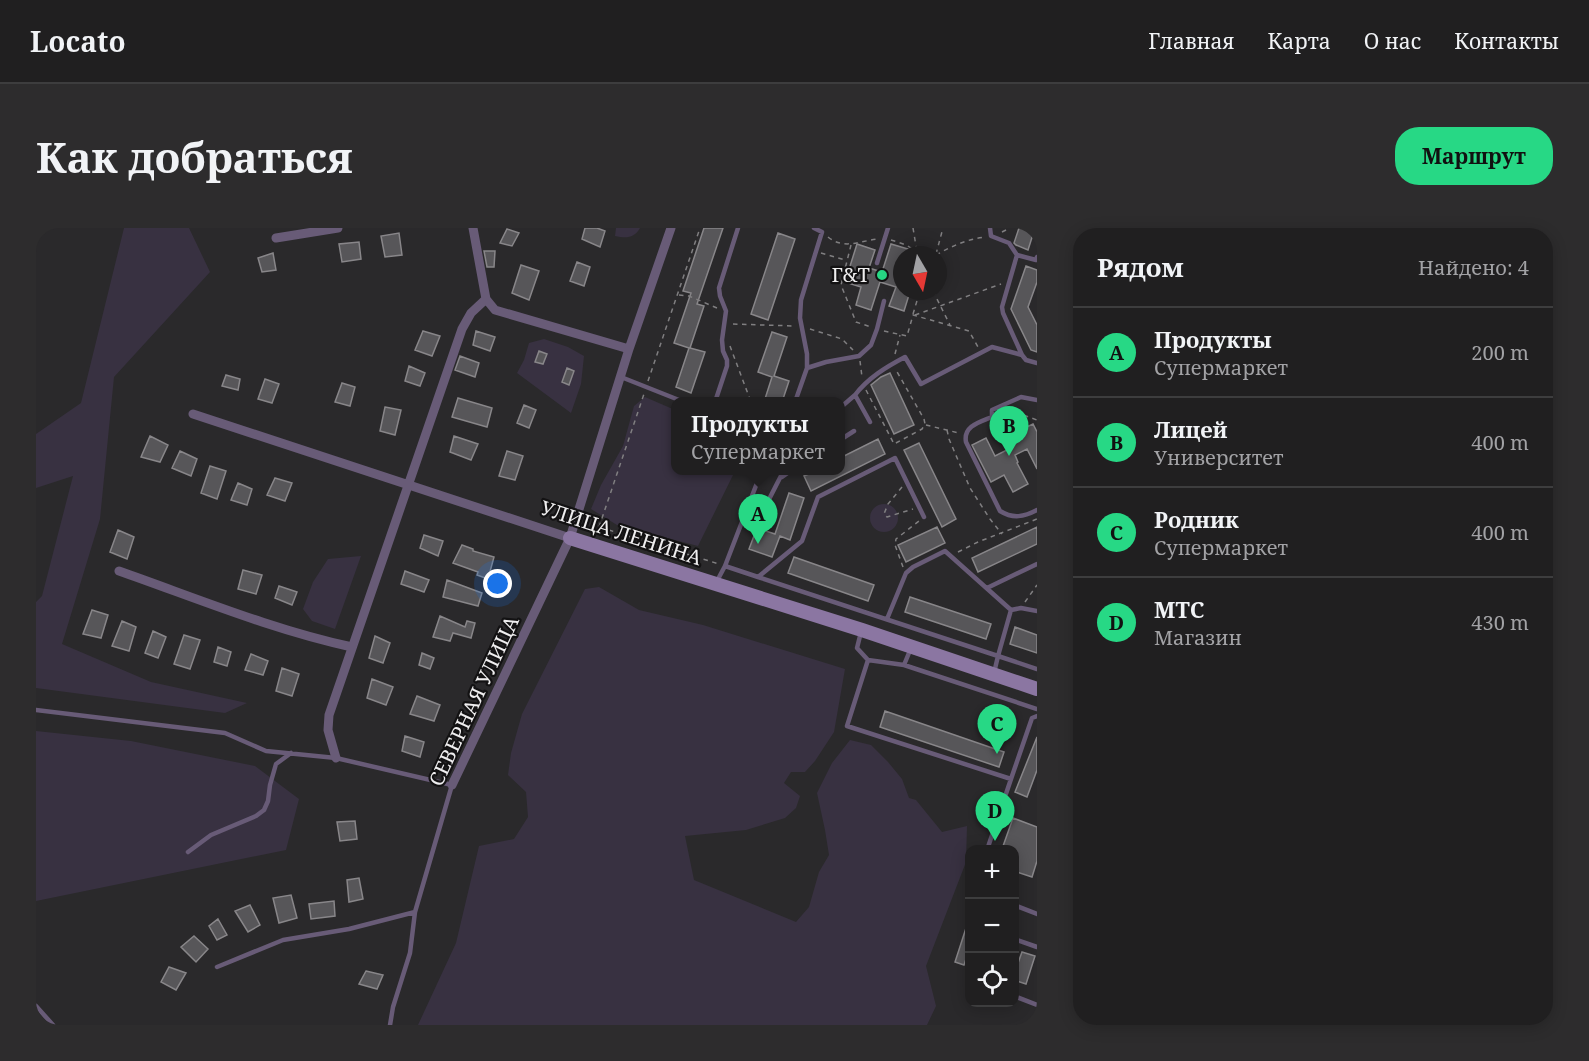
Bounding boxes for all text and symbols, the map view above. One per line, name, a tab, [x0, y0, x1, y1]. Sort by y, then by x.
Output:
text: Locato	[30, 22, 126, 60]
text: Главная	[1148, 27, 1235, 55]
text: Карта	[1268, 27, 1331, 55]
text: О нас	[1364, 27, 1421, 55]
text: Контакты	[1454, 27, 1559, 55]
button: Маршрут	[1395, 127, 1553, 185]
text: Как добраться	[36, 128, 353, 185]
north arrow	[893, 246, 947, 300]
text: Рядом	[1097, 249, 1184, 285]
text: Найдено: 4	[1418, 254, 1529, 281]
place label: Г&Т	[831, 261, 870, 288]
marker: Г&Т	[875, 268, 889, 282]
text: Продукты	[1154, 324, 1271, 354]
text: A	[1109, 339, 1124, 366]
text: 200 m	[1471, 339, 1529, 366]
text: Супермаркет	[1154, 354, 1288, 381]
popup	[671, 397, 845, 475]
pin: B	[990, 406, 1028, 456]
text: Продукты	[691, 408, 808, 438]
text: Лицей	[1154, 414, 1228, 444]
text: B	[1110, 429, 1123, 456]
text: 400 m	[1471, 429, 1529, 456]
text: Супермаркет	[691, 438, 825, 465]
text: Университет	[1154, 444, 1284, 471]
street label: УЛИЦА ЛЕНИНА	[537, 494, 706, 572]
pin: A	[738, 494, 778, 544]
text: Родник	[1154, 504, 1239, 534]
text: C	[1110, 519, 1123, 546]
text: 400 m	[1471, 519, 1529, 546]
text: Супермаркет	[1154, 534, 1288, 561]
your location	[483, 569, 512, 598]
text: МТС	[1154, 594, 1205, 624]
text: D	[1109, 609, 1124, 636]
text: 430 m	[1471, 609, 1529, 636]
street label: СЕВЕРНАЯ УЛИЦА	[422, 611, 525, 790]
text: Магазин	[1154, 624, 1242, 651]
pin: C	[978, 704, 1016, 754]
pin: D	[976, 792, 1014, 841]
map controls	[965, 845, 1019, 1007]
button: +	[965, 845, 1019, 899]
button: −	[965, 899, 1019, 953]
button: locate	[965, 953, 1019, 1007]

